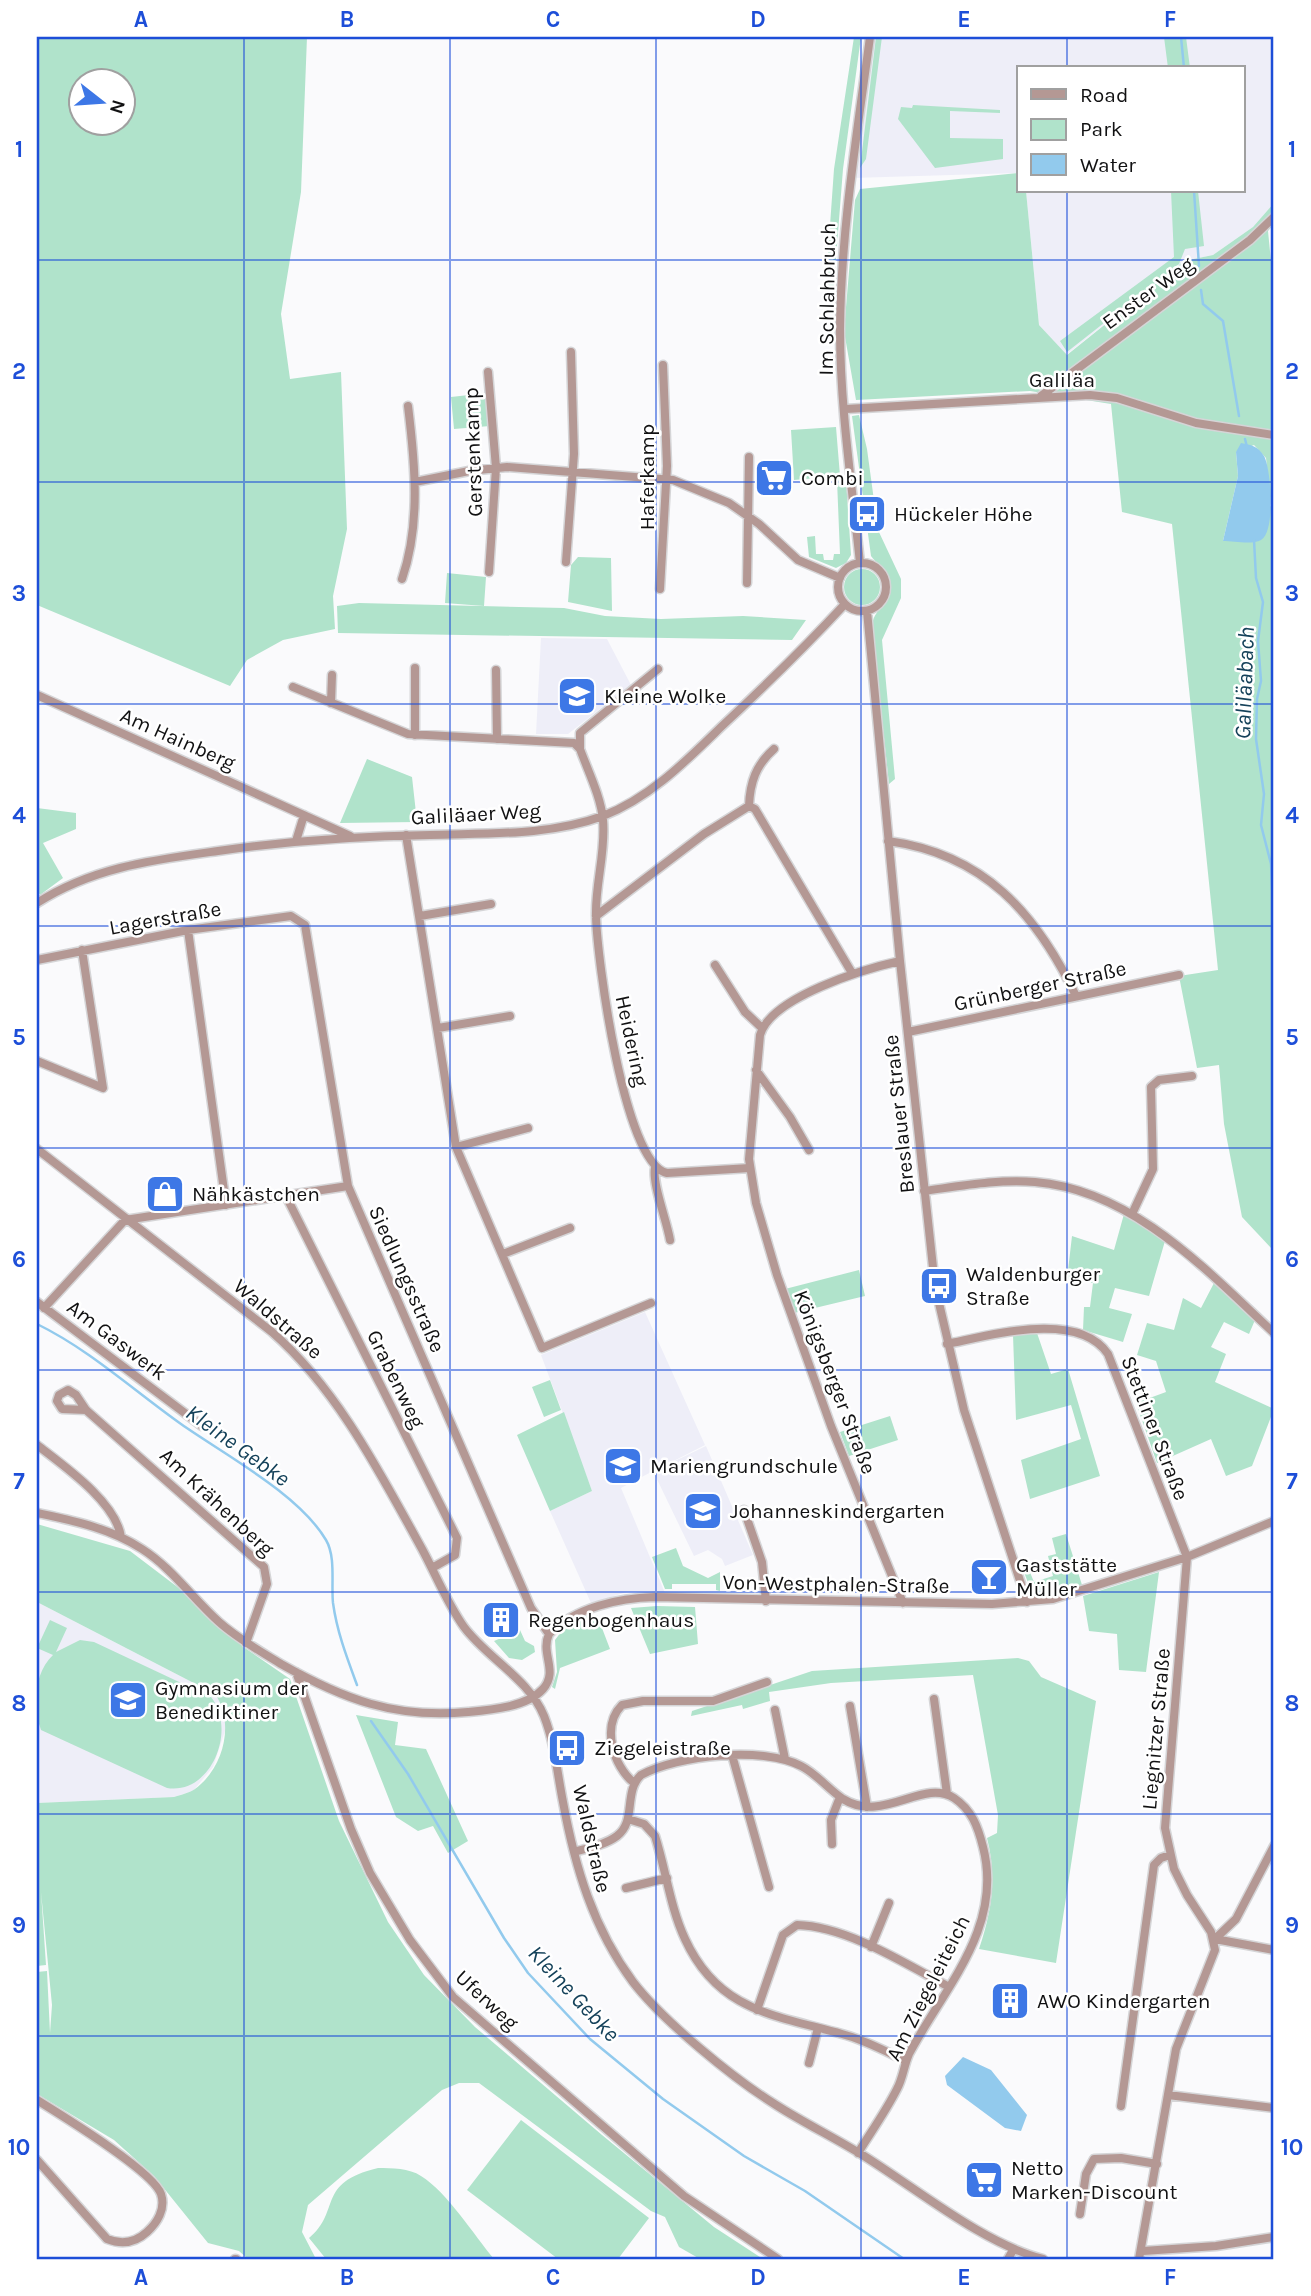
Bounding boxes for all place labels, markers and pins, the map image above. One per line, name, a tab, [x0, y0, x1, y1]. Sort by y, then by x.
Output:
supermarket icon: Combi	[753, 457, 795, 499]
place label: Combi	[801, 466, 864, 490]
bus stop icon: Hückeler Höhe	[846, 493, 888, 535]
place label: Hückeler Höhe	[894, 502, 1032, 526]
school or university icon: Kleine Wolke	[556, 675, 598, 717]
place label: Kleine Wolke	[604, 684, 726, 708]
shop icon: Nähkästchen	[144, 1173, 186, 1215]
place label: Nähkästchen	[192, 1182, 320, 1206]
place label: Waldenburger Straße	[966, 1262, 1100, 1310]
bus stop icon: Waldenburger Straße	[918, 1265, 960, 1307]
school or university icon: Mariengrundschule	[602, 1445, 644, 1487]
place label: Mariengrundschule	[650, 1454, 838, 1478]
school or university icon: Johanneskindergarten	[682, 1490, 724, 1532]
place label: Johanneskindergarten	[730, 1499, 945, 1523]
place label: Gaststätte Müller	[1016, 1553, 1117, 1601]
bar icon: Gaststätte Müller	[968, 1556, 1010, 1598]
building icon: Regenbogenhaus	[480, 1599, 522, 1641]
place label: Regenbogenhaus	[528, 1608, 694, 1632]
place label: Gymnasium der Benediktiner	[155, 1676, 308, 1724]
school or university icon: Gymnasium der Benediktiner	[107, 1679, 149, 1721]
bus stop icon: Ziegeleistraße	[546, 1727, 588, 1769]
place label: Ziegeleistraße	[594, 1736, 731, 1760]
building icon: AWO Kindergarten	[989, 1980, 1031, 2022]
place label: AWO Kindergarten	[1037, 1989, 1210, 2013]
place label: Netto Marken-Discount	[1011, 2156, 1177, 2204]
supermarket icon: Netto Marken-Discount	[963, 2159, 1005, 2201]

